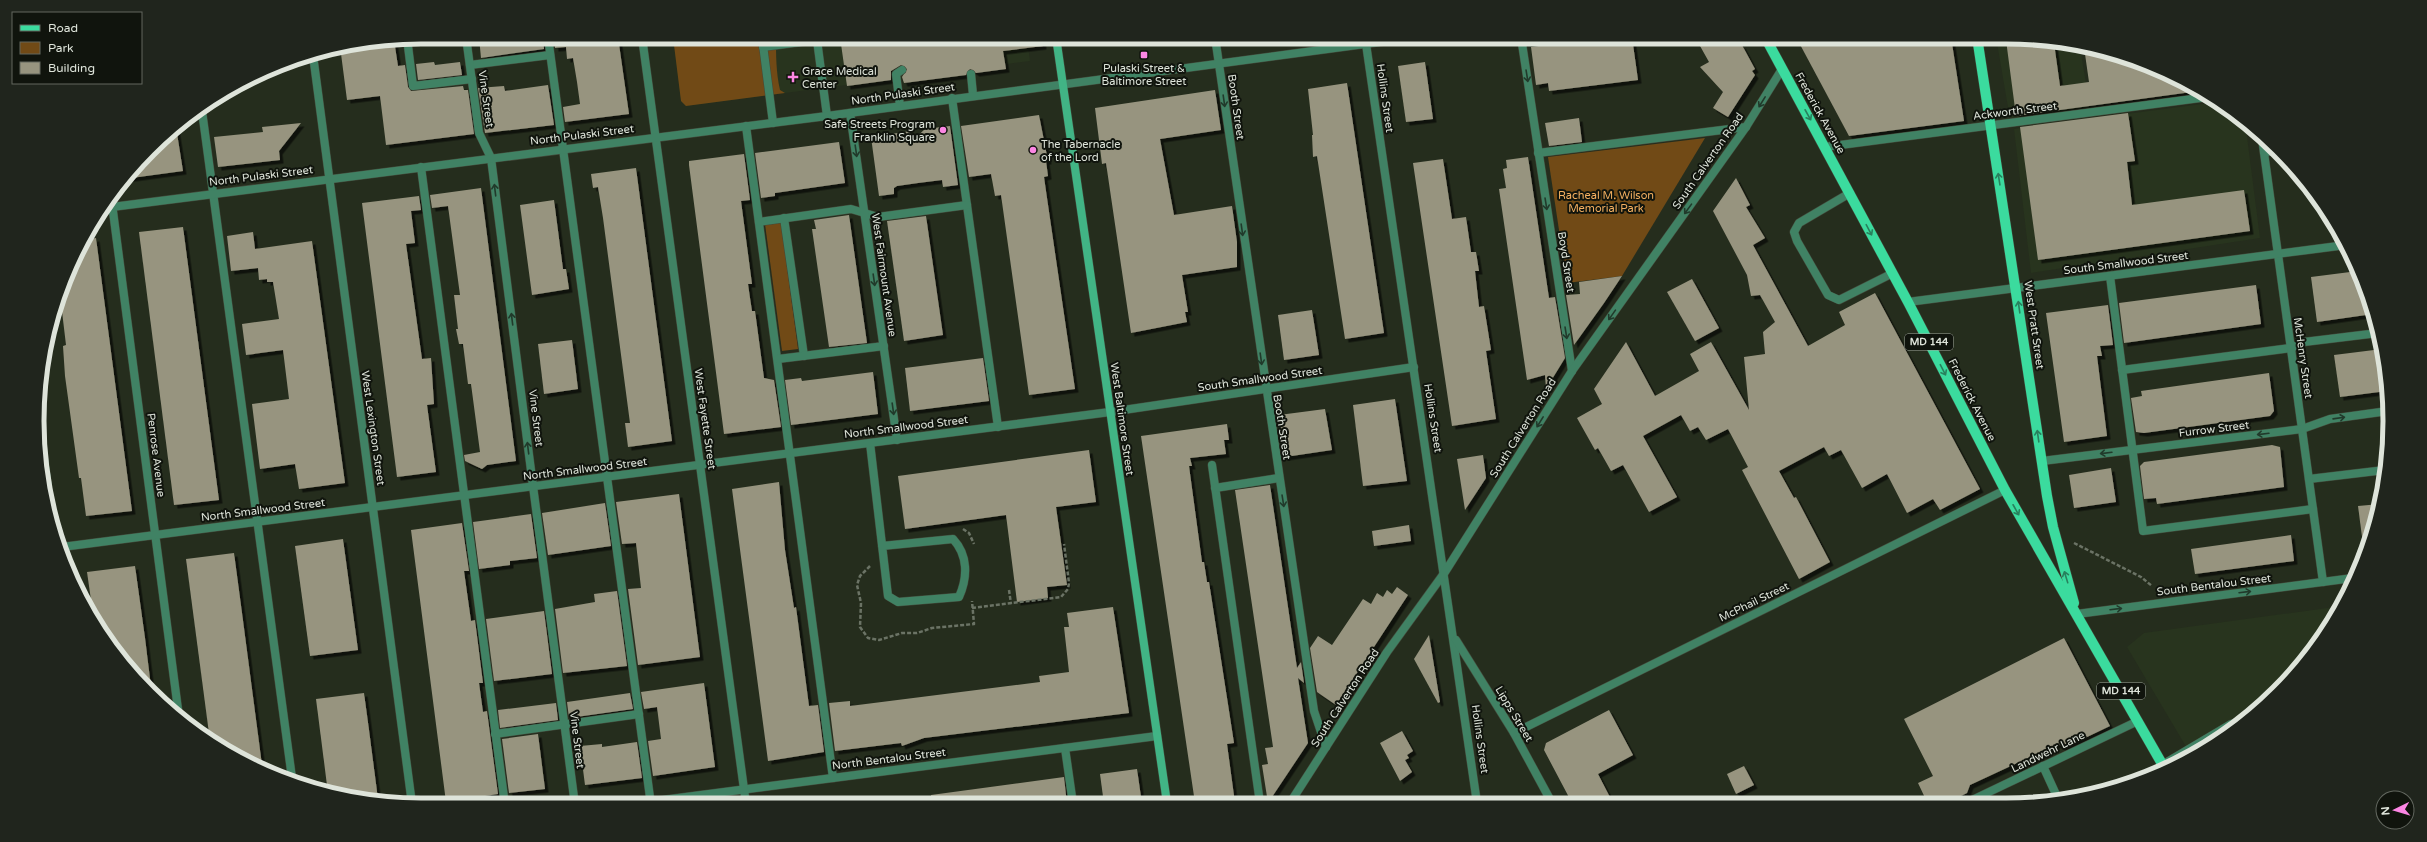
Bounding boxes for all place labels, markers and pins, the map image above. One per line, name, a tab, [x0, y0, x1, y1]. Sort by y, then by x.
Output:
marker: Pulaski Street & Baltimore Street	[1139, 50, 1149, 60]
place label: Pulaski Street & Baltimore Street	[1102, 62, 1186, 88]
place label: Grace Medical Center	[802, 65, 877, 91]
marker: Grace Medical Center	[787, 71, 799, 83]
place label: Safe Streets Program Franklin Square	[824, 118, 935, 144]
marker: Safe Streets Program Franklin Square	[938, 125, 948, 135]
place label: The Tabernacle of the Lord	[1041, 138, 1121, 164]
marker: The Tabernacle of the Lord	[1028, 145, 1038, 155]

